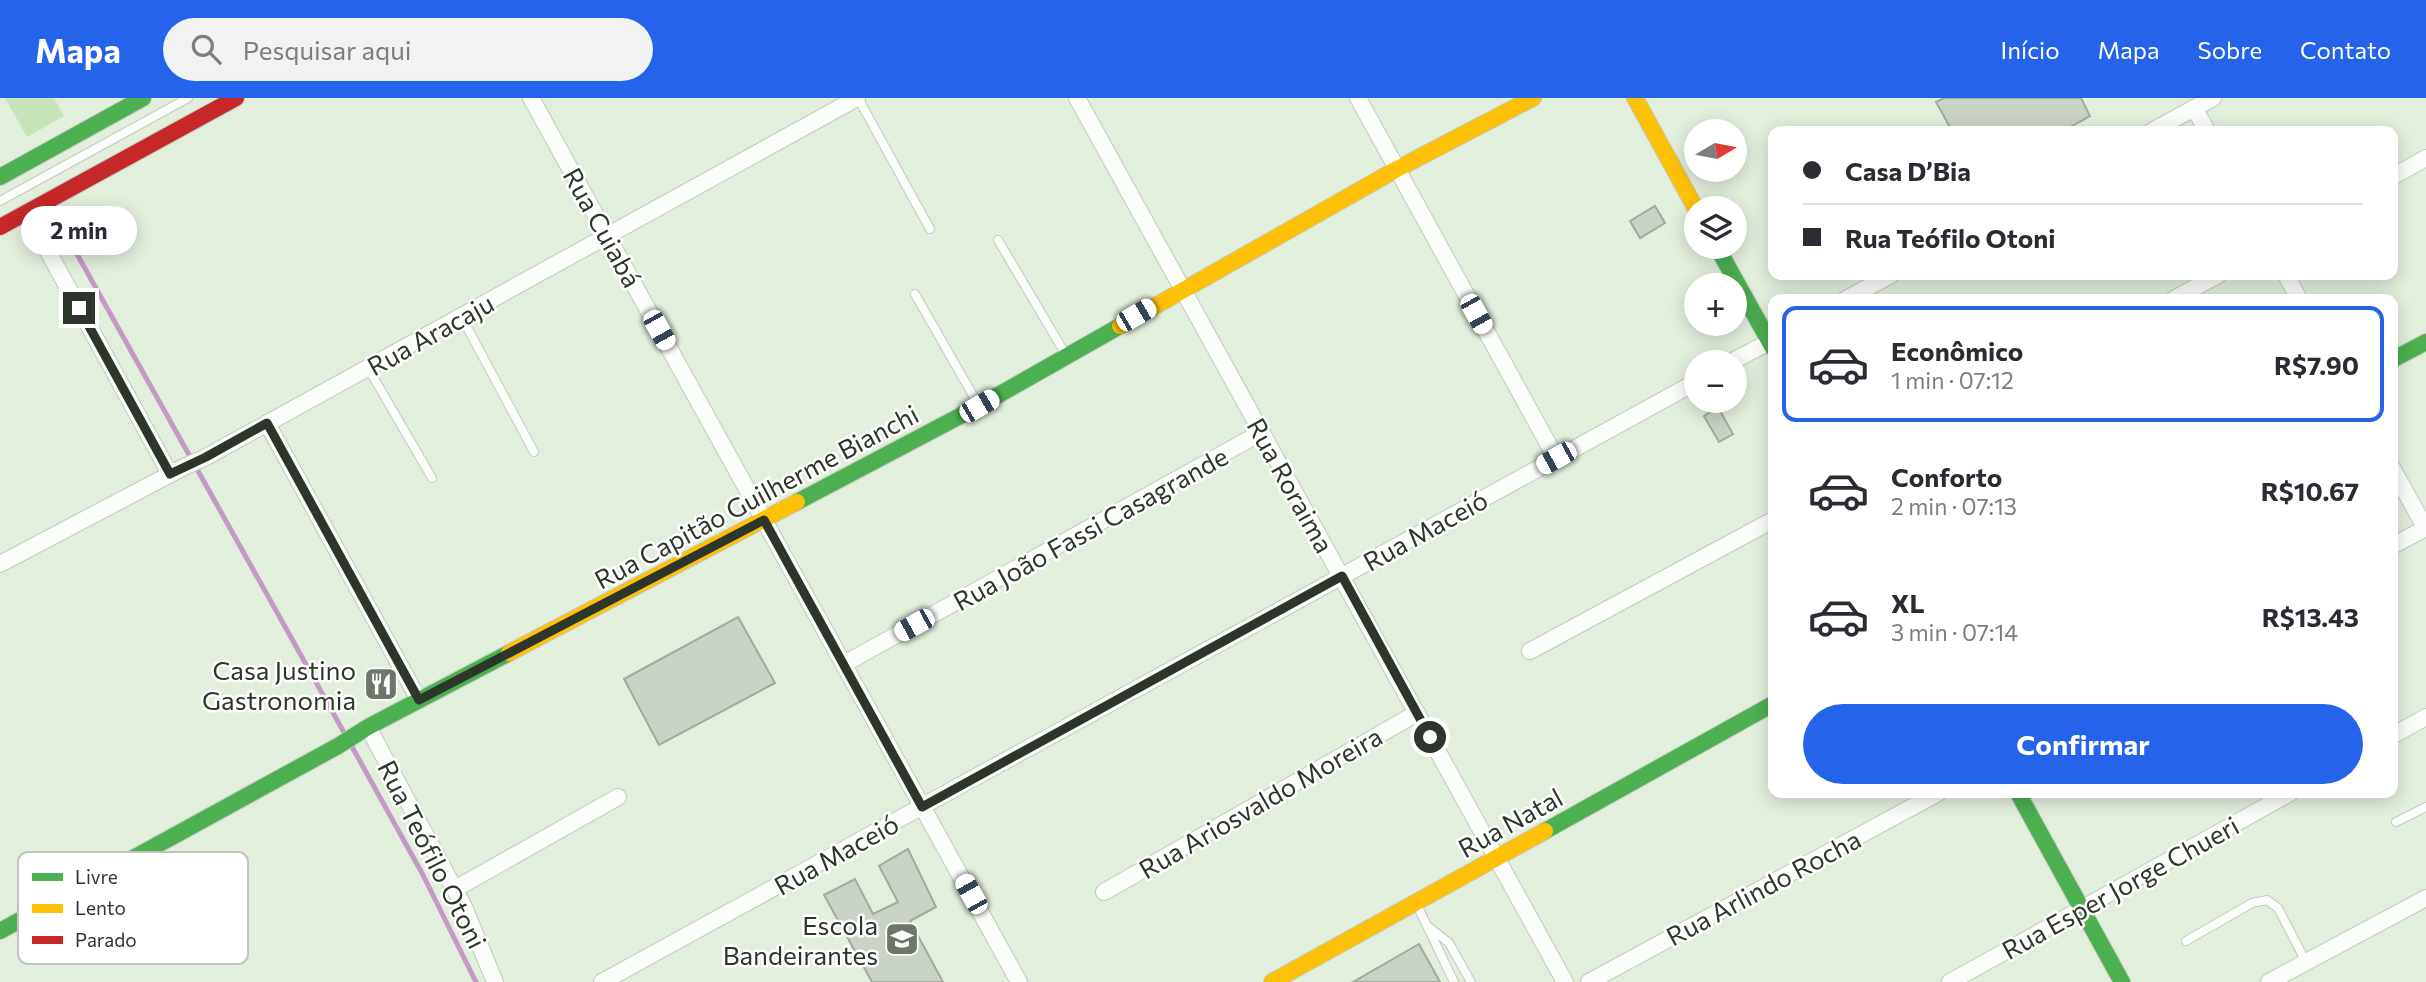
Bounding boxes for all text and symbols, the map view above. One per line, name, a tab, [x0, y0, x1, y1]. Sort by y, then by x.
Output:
search box	[163, 18, 653, 81]
text: Mapa	[35, 29, 121, 70]
icon: search	[187, 30, 225, 68]
text: Pesquisar aqui	[243, 34, 411, 65]
text: Início	[2001, 35, 2060, 64]
text: Mapa	[2098, 35, 2160, 64]
text: Sobre	[2198, 35, 2262, 64]
text: Contato	[2300, 35, 2391, 64]
north arrow	[1684, 119, 1746, 182]
map controls	[1684, 119, 1747, 413]
text: Casa D’Bia	[1845, 155, 1971, 186]
street label: Rua Cuiabá	[557, 162, 649, 292]
button: layers	[1684, 196, 1747, 259]
callout: 2 min	[21, 206, 137, 256]
text: 2 min	[50, 216, 108, 244]
text: Rua Teófilo Otoni	[1845, 222, 2056, 253]
button: +	[1684, 273, 1747, 336]
street label: Rua Aracaju	[361, 287, 499, 381]
car	[1457, 291, 1496, 337]
route end	[63, 292, 95, 324]
car	[1113, 295, 1160, 335]
car	[640, 307, 679, 353]
icon: car	[1807, 333, 1870, 396]
text: Econômico	[1891, 335, 2023, 366]
text: R$7.90	[2274, 349, 2359, 380]
button: −	[1684, 350, 1747, 413]
text: 1 min · 07:12	[1891, 366, 2014, 394]
car	[956, 386, 1003, 426]
street label: Rua Capitão Guilherme Bianchi	[589, 397, 923, 595]
street label: Rua Roraima	[1241, 412, 1341, 558]
car	[1533, 439, 1580, 477]
street label: Rua João Fassi Casagrande	[947, 440, 1233, 616]
icon: car	[1807, 459, 1870, 522]
text: Conforto	[1891, 461, 2002, 492]
text: R$10.67	[2261, 475, 2359, 506]
street label: Rua Maceió	[1357, 483, 1493, 577]
text: 2 min · 07:13	[1891, 492, 2017, 520]
icon: car	[1807, 585, 1870, 648]
text: XL	[1891, 587, 1925, 618]
text: R$13.43	[2262, 601, 2359, 632]
car	[891, 606, 938, 644]
text: 3 min · 07:14	[1891, 618, 2018, 646]
place label: Casa Justino Gastronomia	[202, 654, 356, 715]
restaurant icon: Casa Justino Gastronomia	[362, 665, 400, 703]
button: Confirmar	[1803, 704, 2363, 784]
street label: Rua Ariosvaldo Moreira	[1133, 720, 1387, 884]
route start	[1414, 721, 1446, 753]
street label: Rua Teófilo Otoni	[372, 755, 494, 953]
street label: Rua Natal	[1452, 781, 1568, 863]
street label: Rua Maceió	[768, 807, 904, 901]
street label: Rua Esper Jorge Chueri	[1996, 809, 2244, 965]
street label: Rua Arlindo Rocha	[1660, 823, 1866, 951]
legend	[18, 852, 248, 964]
text: Livre	[75, 865, 118, 888]
car	[952, 871, 991, 917]
text: Lento	[75, 896, 126, 919]
place label: Escola Bandeirantes	[723, 909, 878, 970]
school or university icon: Escola Bandeirantes	[883, 920, 921, 958]
text: Parado	[75, 928, 137, 951]

